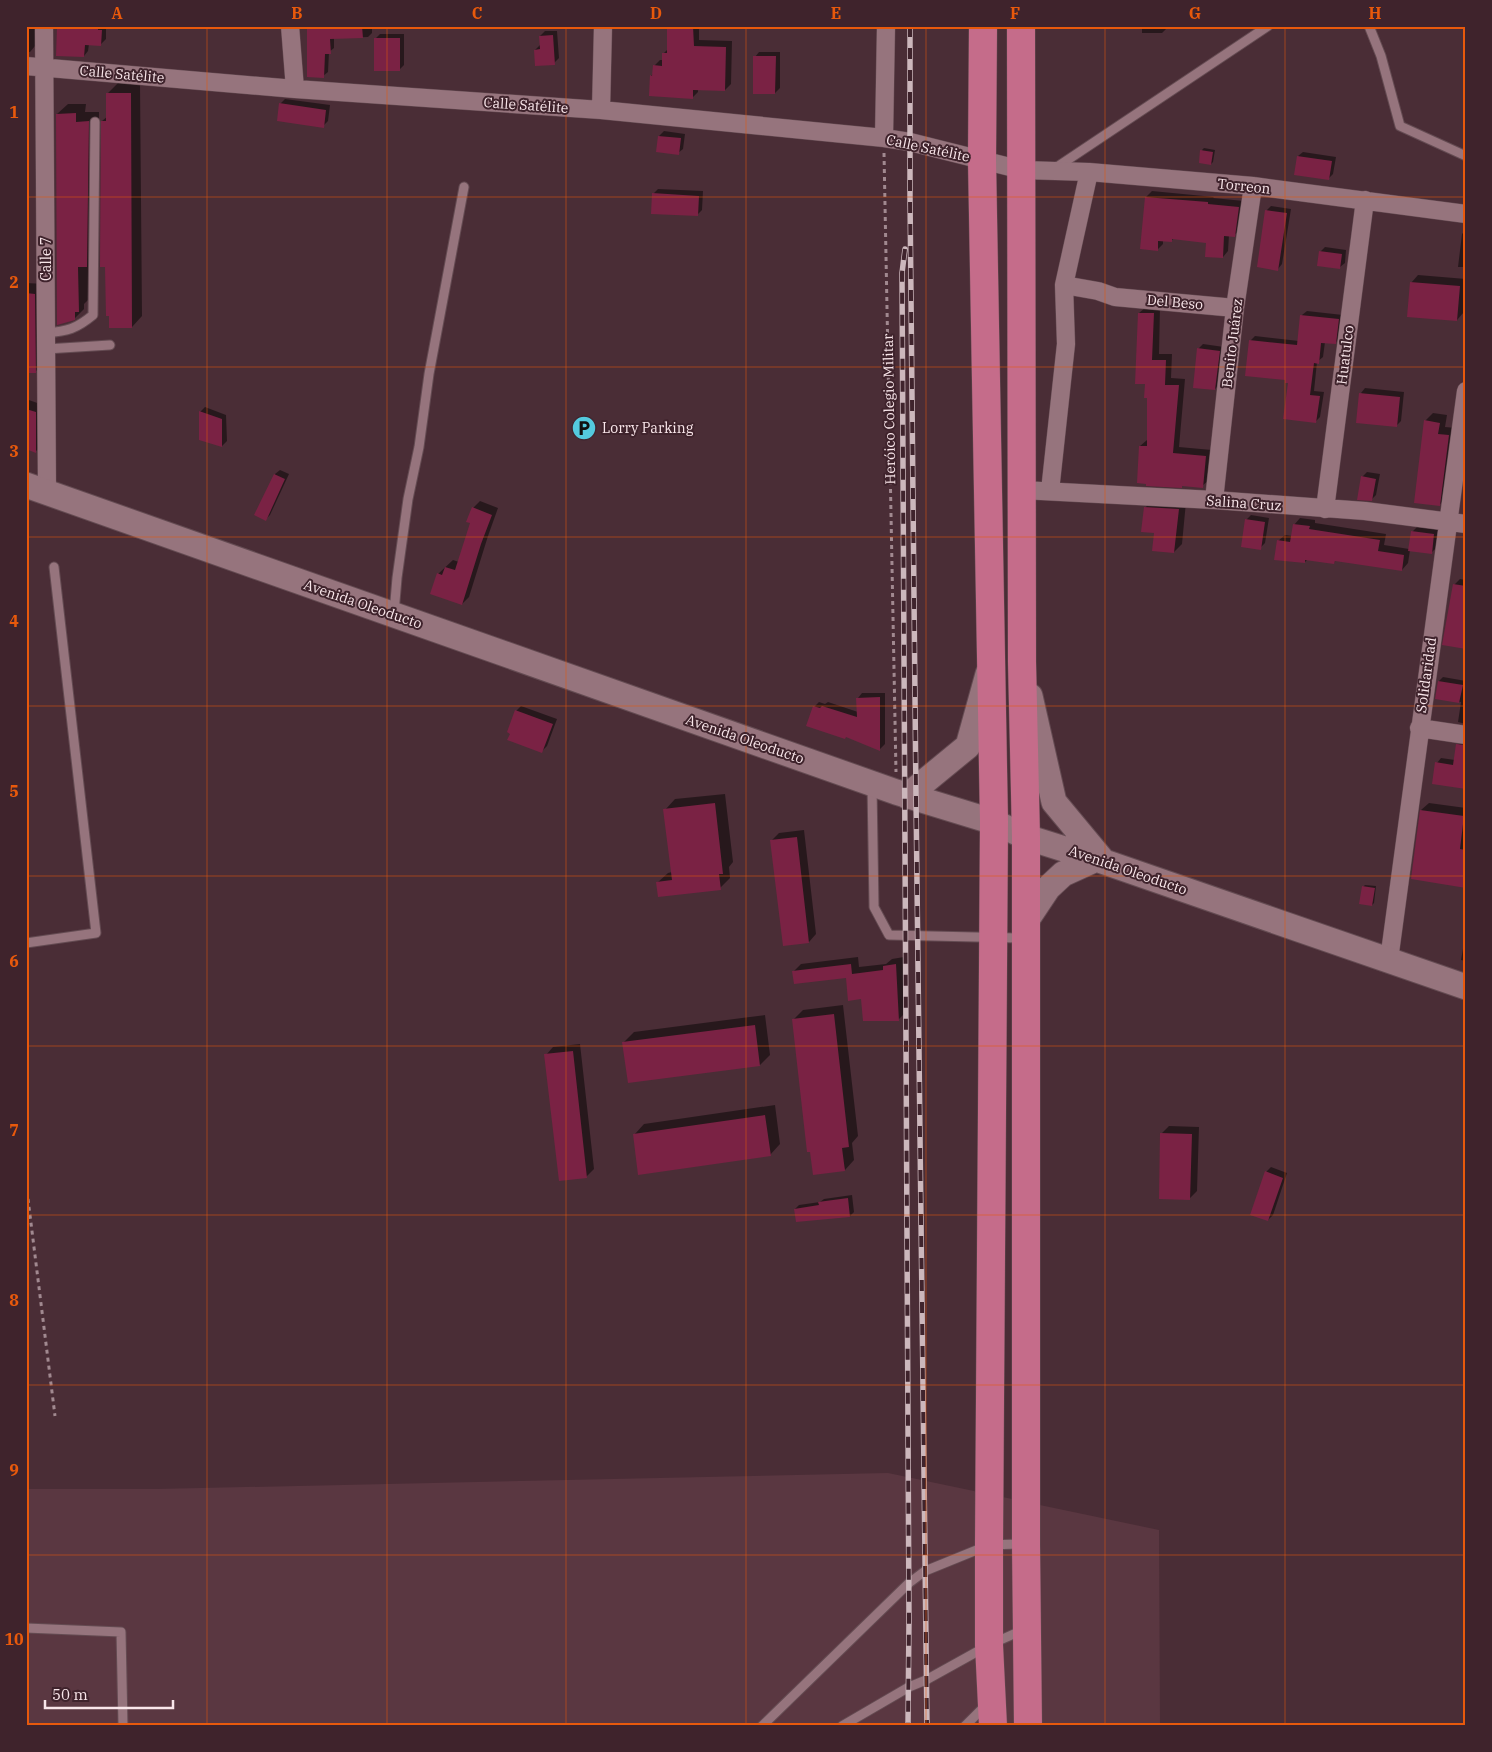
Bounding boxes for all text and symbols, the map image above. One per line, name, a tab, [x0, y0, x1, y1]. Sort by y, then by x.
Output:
text: A	[111, 3, 123, 23]
text: B	[291, 3, 303, 23]
text: C	[472, 3, 482, 23]
text: D	[650, 3, 662, 23]
text: E	[831, 3, 841, 23]
text: F	[1010, 3, 1020, 23]
text: G	[1189, 3, 1201, 23]
text: H	[1369, 3, 1382, 23]
street label: Calle Satélite	[79, 61, 165, 87]
street label: Calle Satélite	[483, 93, 569, 117]
text: 1	[9, 102, 19, 122]
street label: Calle Satélite	[885, 130, 971, 166]
street label: Torreon	[1217, 174, 1271, 198]
street label: Calle 7	[37, 237, 55, 281]
text: 2	[9, 272, 19, 292]
street label: Del Beso	[1146, 291, 1204, 313]
street label: Benito Juárez	[1218, 297, 1246, 389]
street label: Huatulco	[1332, 324, 1358, 386]
street label: Heróico Colegio Militar	[879, 333, 899, 485]
parking icon: Lorry Parking	[571, 415, 597, 441]
place label: Lorry Parking	[602, 419, 694, 437]
text: 3	[9, 441, 19, 461]
street label: Salina Cruz	[1206, 491, 1282, 515]
street label: Avenida Oleoducto	[302, 575, 425, 633]
text: 4	[9, 611, 19, 631]
street label: Solidaridad	[1412, 636, 1440, 714]
street label: Avenida Oleoducto	[684, 710, 807, 768]
text: 5	[9, 781, 19, 801]
street label: Avenida Oleoducto	[1067, 841, 1190, 899]
text: 6	[9, 951, 19, 971]
text: 7	[9, 1120, 19, 1140]
text: 8	[9, 1290, 19, 1310]
text: 9	[9, 1460, 19, 1480]
text: 10	[4, 1629, 24, 1649]
scale bar	[45, 1677, 172, 1709]
text: 50 m	[52, 1685, 88, 1704]

